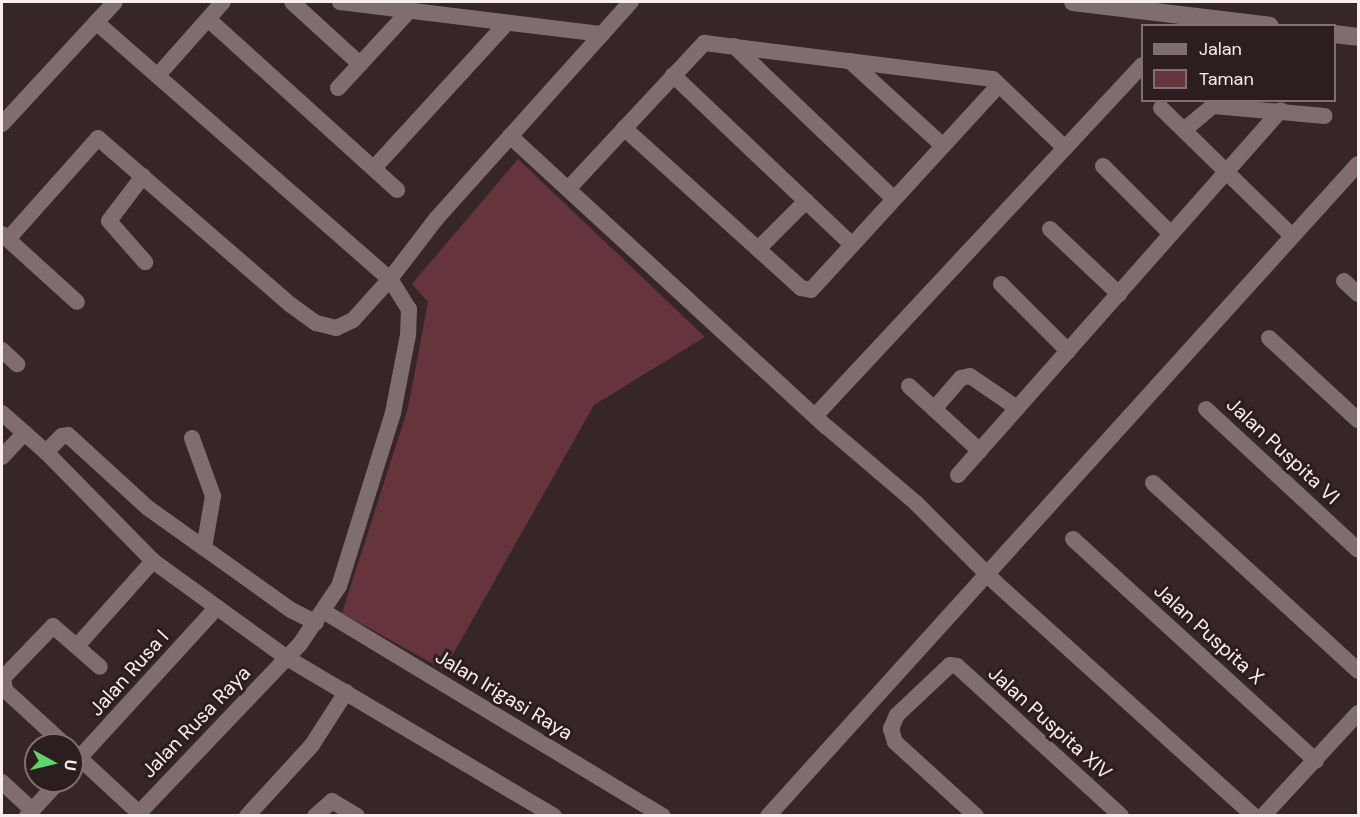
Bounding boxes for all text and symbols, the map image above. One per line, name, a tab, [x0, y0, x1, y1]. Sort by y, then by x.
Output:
legend	[1141, 24, 1336, 102]
text: Jalan	[1199, 37, 1242, 61]
text: Taman	[1199, 67, 1254, 91]
street label: Jalan Puspita VI	[1222, 393, 1344, 509]
street label: Jalan Puspita X	[1149, 578, 1269, 690]
street label: Jalan Rusa I	[84, 625, 174, 721]
street label: Jalan Irigasi Raya	[431, 645, 577, 745]
street label: Jalan Rusa Raya	[137, 661, 255, 783]
street label: Jalan Puspita XIV	[983, 661, 1117, 785]
north arrow	[24, 733, 84, 793]
text: U	[59, 758, 82, 772]

